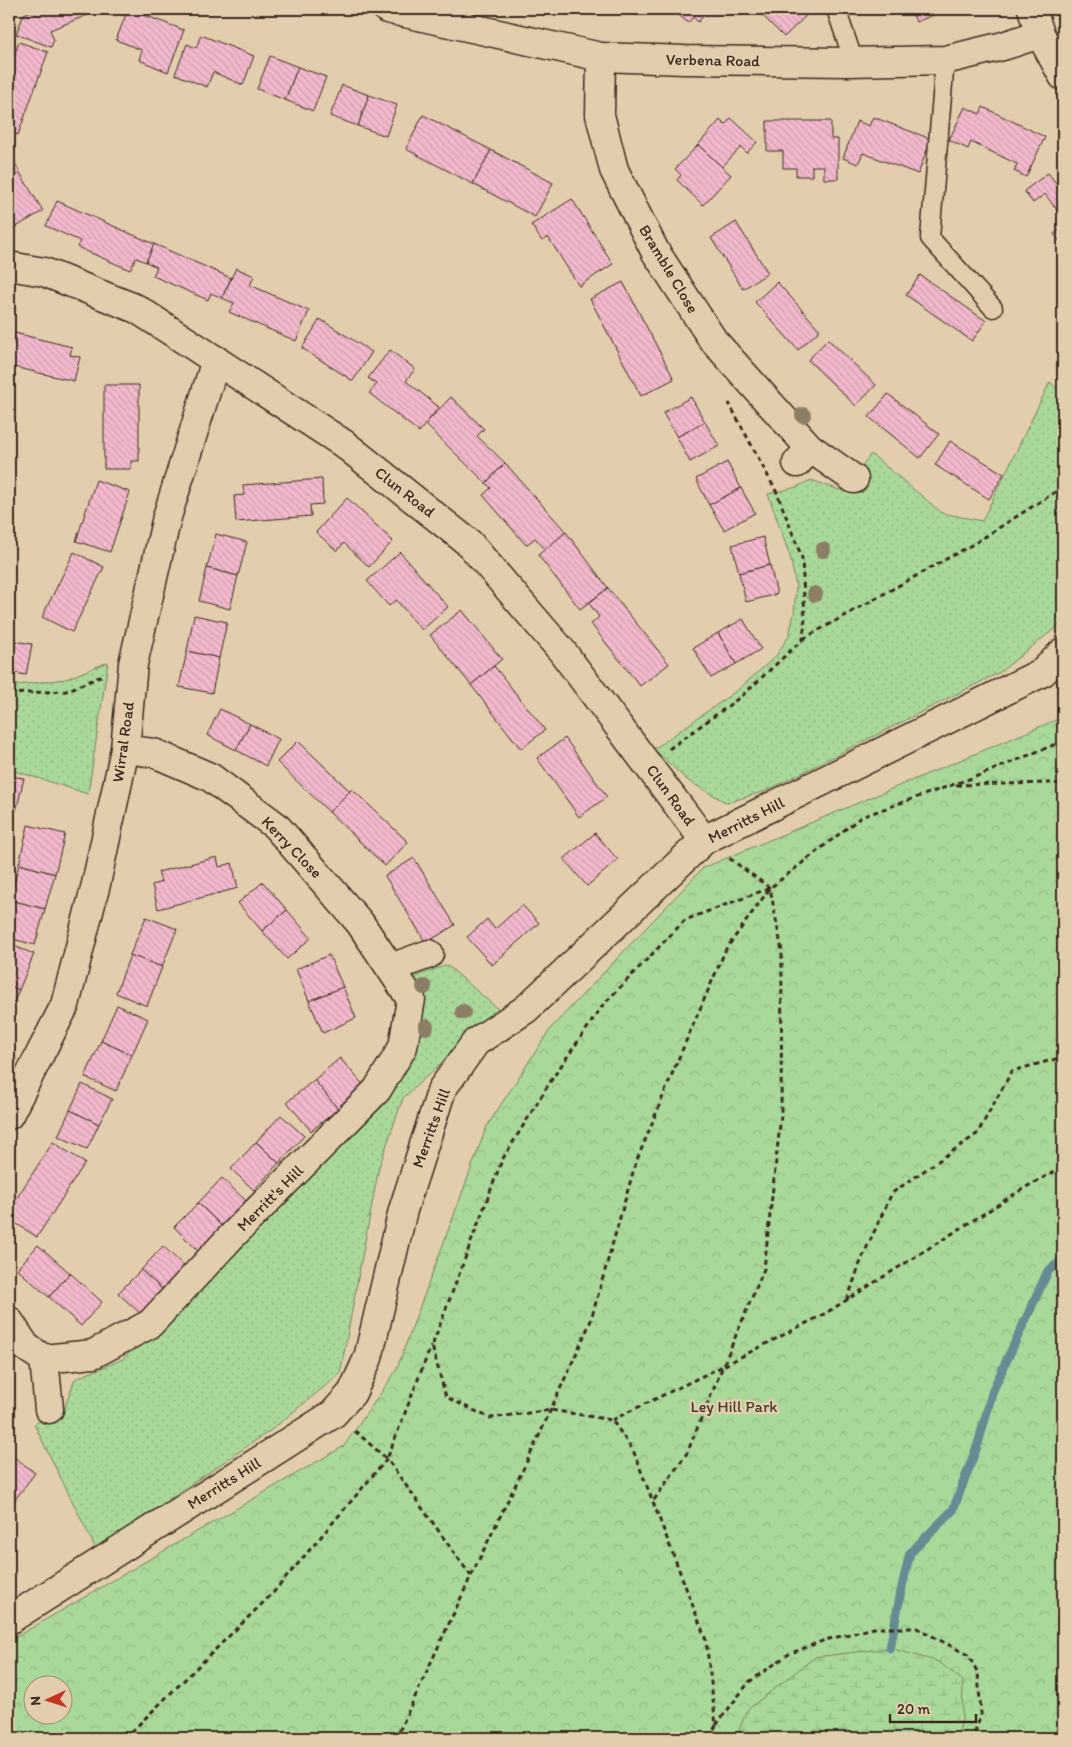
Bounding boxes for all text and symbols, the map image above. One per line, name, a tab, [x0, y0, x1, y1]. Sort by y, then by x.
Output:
street label: Verbena Road	[666, 50, 760, 70]
street label: Bramble Close	[635, 221, 703, 317]
street label: Clun Road	[371, 463, 439, 521]
street label: Wirral Road	[108, 700, 138, 783]
street label: Clun Road	[642, 761, 700, 829]
street label: Merritts Hill	[705, 792, 788, 847]
street label: Kerry Close	[258, 812, 326, 882]
street label: Merritts Hill	[408, 1085, 454, 1170]
street label: Merritt's Hill	[233, 1161, 307, 1235]
park label: Ley Hill Park	[691, 1397, 777, 1416]
street label: Merritts Hill	[184, 1453, 265, 1513]
north arrow	[22, 1674, 72, 1724]
scale bar	[890, 1692, 976, 1724]
text: N	[27, 1696, 44, 1706]
text: 20 m	[897, 1700, 931, 1718]

